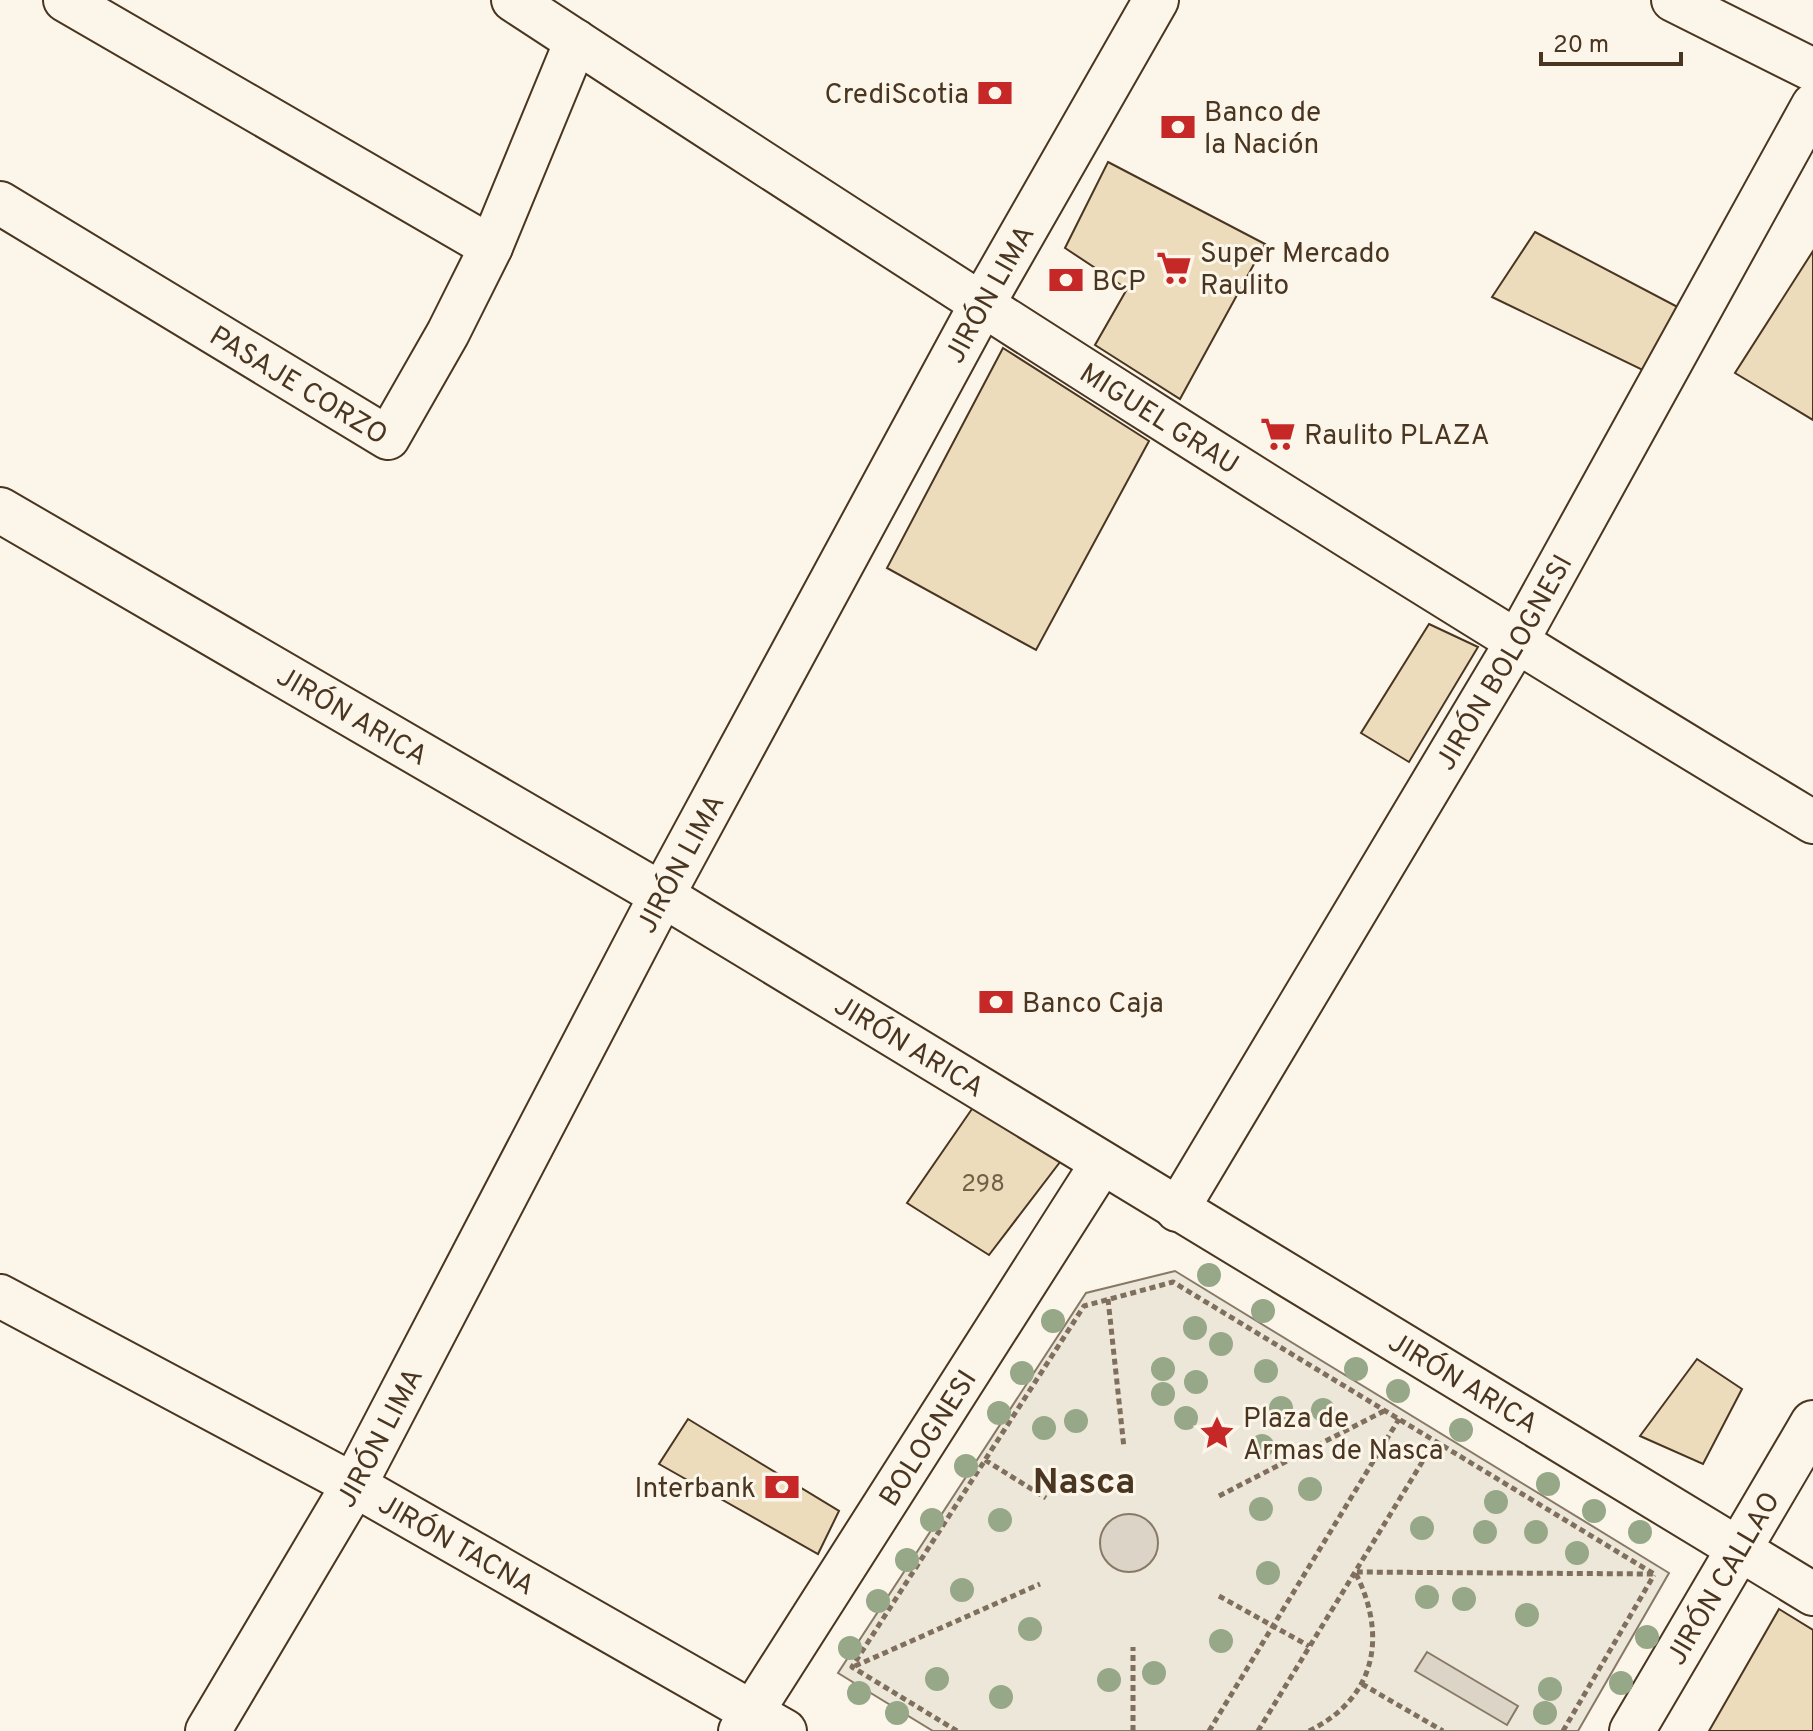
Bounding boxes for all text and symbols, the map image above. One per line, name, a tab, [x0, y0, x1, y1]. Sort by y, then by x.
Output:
scale bar	[1541, 16, 1681, 66]
text: 20 m	[1553, 31, 1609, 61]
bank icon: CrediScotia	[976, 74, 1014, 112]
place label: CrediScotia	[825, 78, 969, 114]
place label: Banco de la Nación	[1204, 96, 1321, 164]
bank icon: Banco de la Nación	[1159, 108, 1197, 146]
street label: JIRÓN LIMA	[938, 220, 1044, 370]
place label: Super Mercado Raulito	[1200, 237, 1390, 305]
supermarket icon: Super Mercado Raulito	[1155, 249, 1193, 287]
bank icon: BCP	[1047, 261, 1085, 299]
place label: BCP	[1092, 265, 1146, 301]
street label: PASAJE CORZO	[202, 319, 394, 455]
street label: MIGUEL GRAU	[1072, 356, 1245, 484]
supermarket icon: Raulito PLAZA	[1259, 415, 1297, 453]
place label: Raulito PLAZA	[1304, 419, 1490, 455]
street label: JIRÓN BOLOGNESI	[1429, 549, 1582, 778]
street label: JIRÓN ARICA	[269, 660, 433, 776]
street label: JIRÓN LIMA	[630, 789, 734, 940]
bank icon: Banco Caja	[977, 983, 1015, 1021]
place label: Banco Caja	[1022, 987, 1164, 1023]
street label: JIRÓN ARICA	[827, 989, 990, 1107]
house number: 298	[961, 1170, 1005, 1200]
street label: JIRÓN ARICA	[1381, 1325, 1544, 1444]
street label: JIRÓN LIMA	[330, 1363, 433, 1515]
street label: BOLOGNESI	[873, 1364, 986, 1514]
place label: Plaza de Armas de Nasca	[1243, 1402, 1443, 1470]
place icon: Plaza de Armas de Nasca	[1198, 1414, 1236, 1452]
district label: Nasca	[1033, 1461, 1135, 1507]
bank icon: Interbank	[763, 1468, 801, 1506]
place label: Interbank	[635, 1472, 756, 1508]
street label: JIRÓN CALLAO	[1660, 1486, 1790, 1672]
street label: JIRÓN TACNA	[371, 1488, 540, 1605]

